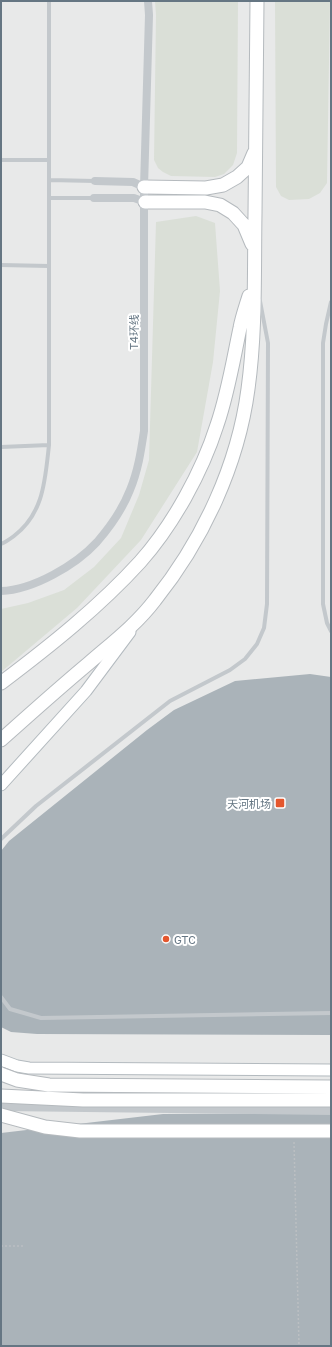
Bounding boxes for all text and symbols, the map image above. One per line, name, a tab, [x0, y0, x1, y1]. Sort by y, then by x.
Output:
street label: T4环线	[127, 314, 140, 350]
place label: 天河机场	[227, 797, 271, 810]
marker: 天河机场	[274, 797, 286, 809]
place label: GTC	[174, 933, 196, 946]
marker: GTC	[161, 934, 171, 944]

